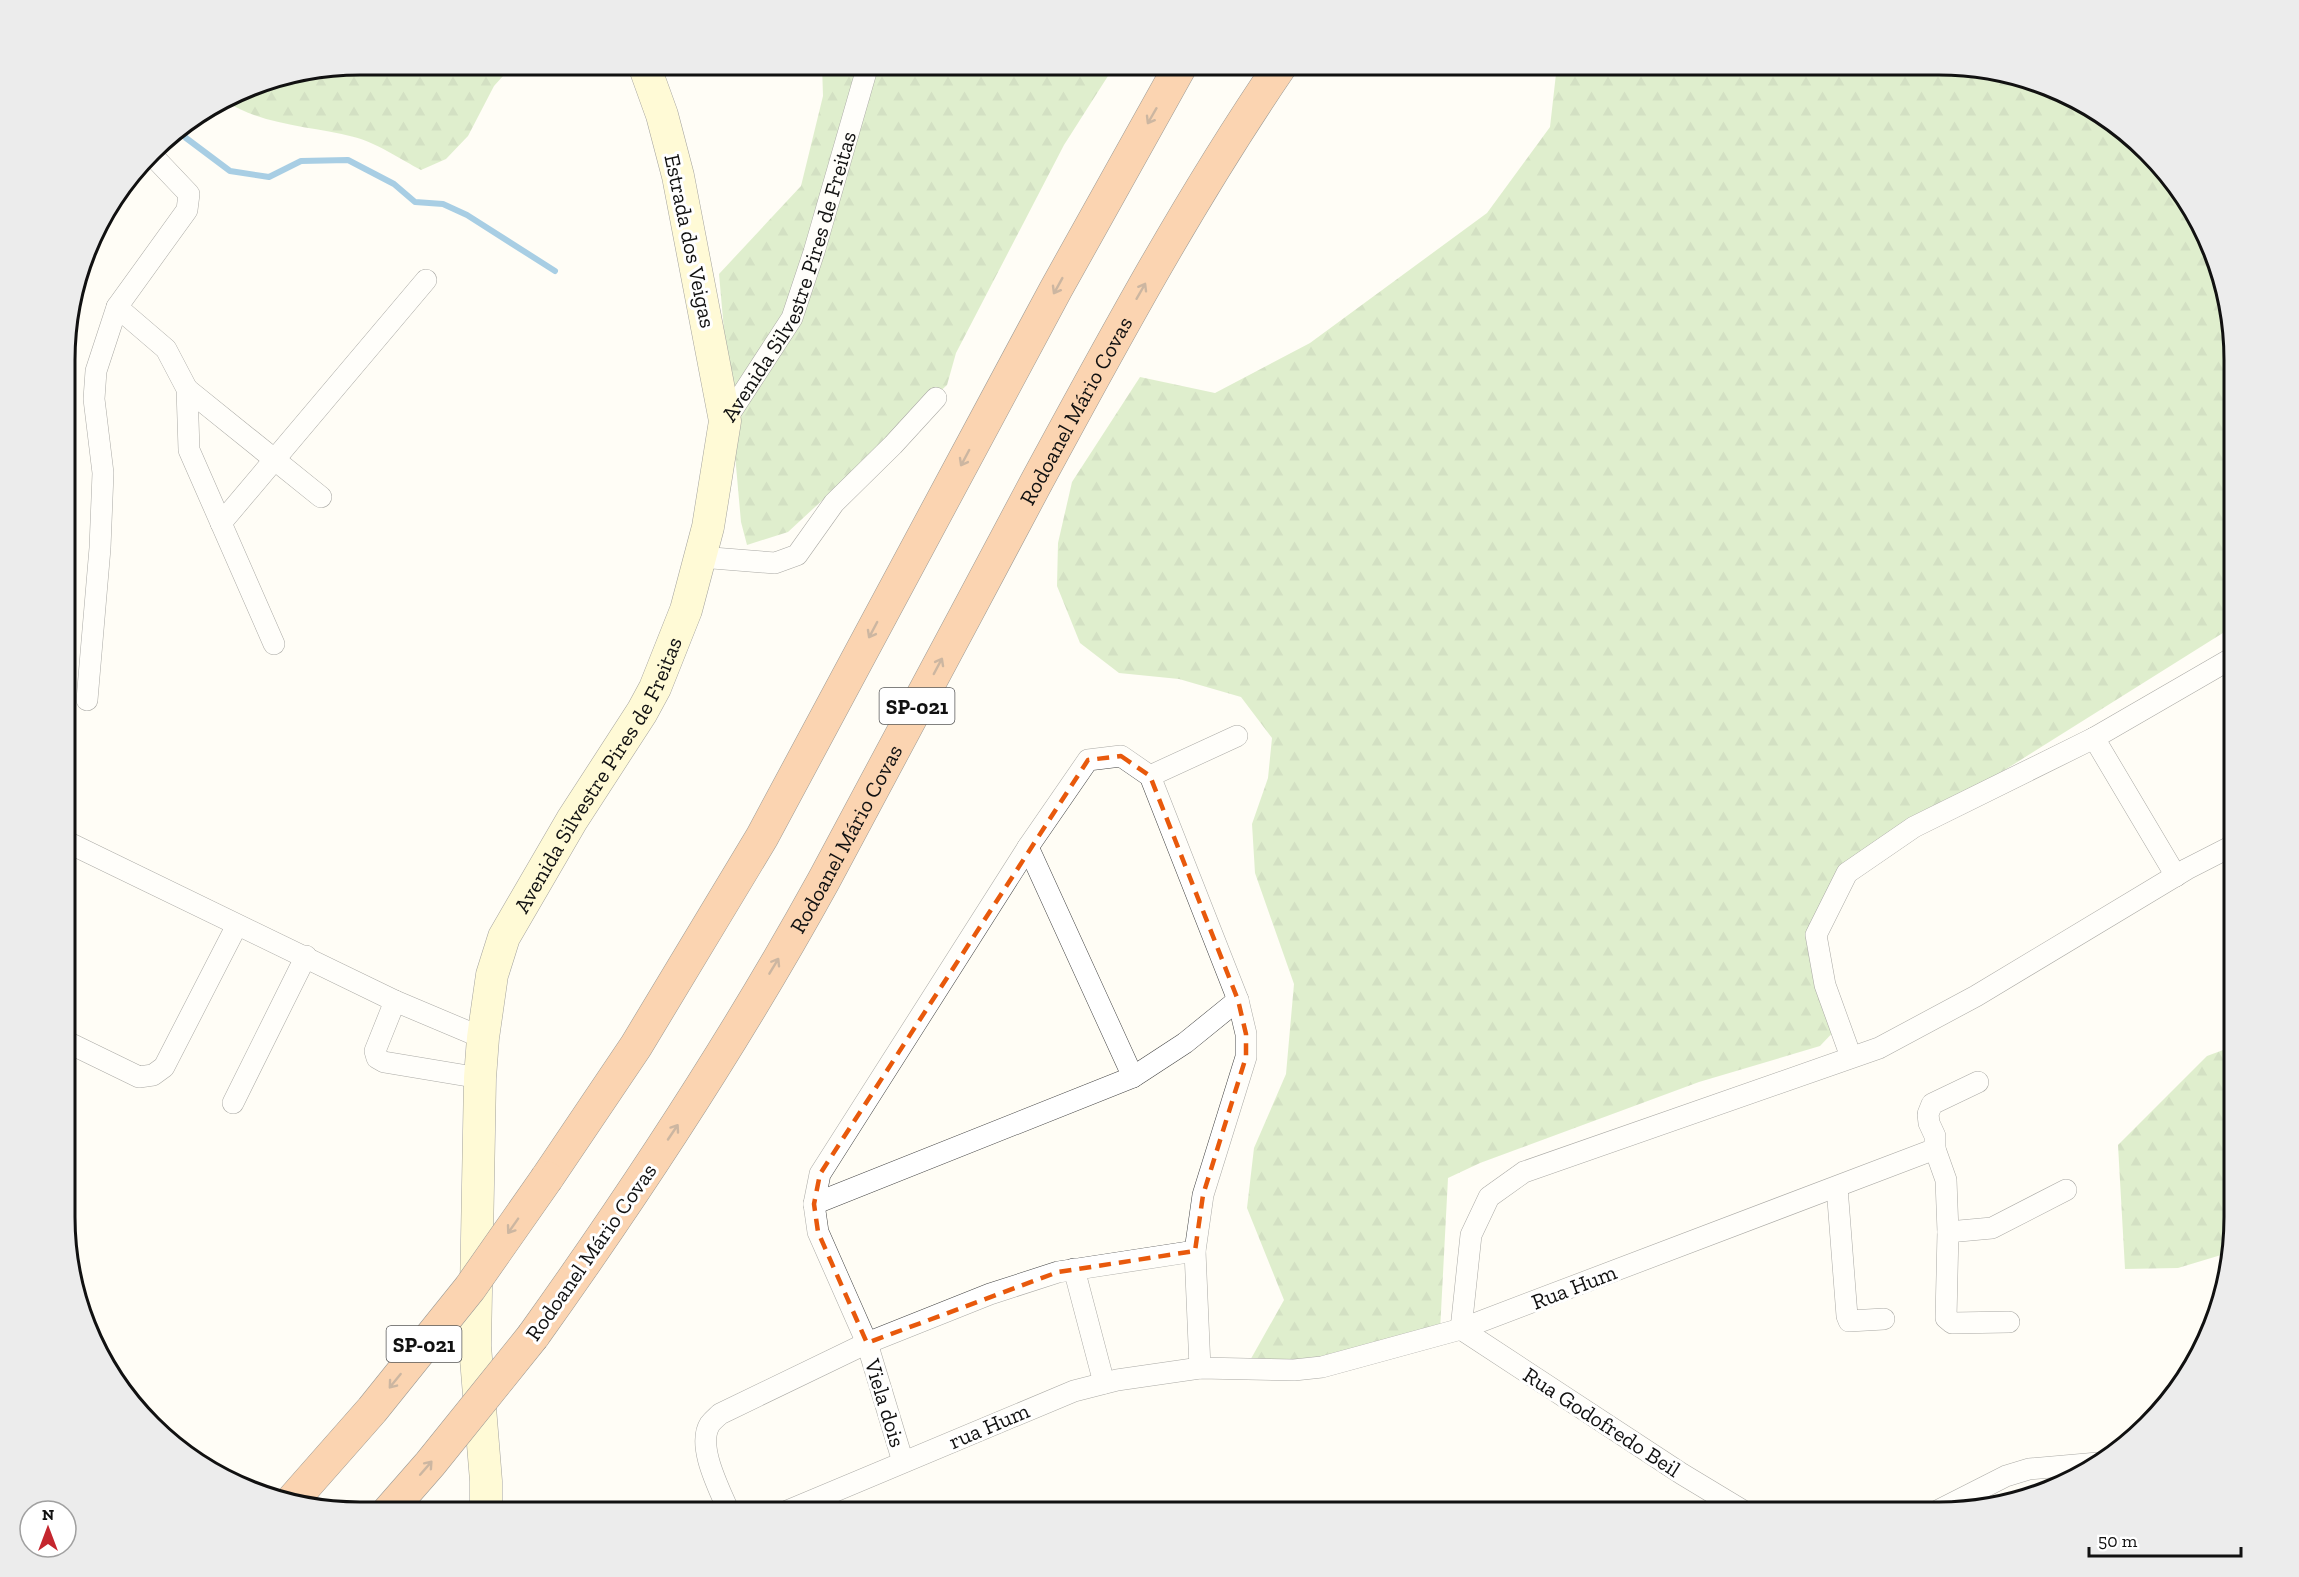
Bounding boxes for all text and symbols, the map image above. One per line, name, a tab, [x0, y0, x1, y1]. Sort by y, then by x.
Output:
one-way arrow	[1146, 107, 1158, 124]
street label: Avenida Silvestre Pires de Freitas	[715, 128, 862, 426]
street label: Estrada dos Veigas	[658, 152, 722, 330]
one-way arrow	[1052, 277, 1063, 295]
one-way arrow	[1135, 282, 1147, 299]
street label: Rodoanel Mário Covas	[1013, 311, 1138, 509]
one-way arrow	[959, 449, 971, 467]
one-way arrow	[867, 621, 879, 638]
street label: Avenida Silvestre Pires de Freitas	[508, 633, 688, 917]
one-way arrow	[933, 657, 944, 675]
road number: SP-021	[880, 688, 954, 724]
street label: Rodoanel Mário Covas	[784, 740, 908, 938]
one-way arrow	[769, 958, 781, 975]
one-way arrow	[667, 1124, 680, 1141]
street label: Rodoanel Mário Covas	[520, 1158, 662, 1346]
one-way arrow	[507, 1218, 520, 1234]
street label: Rua Hum	[1528, 1258, 1620, 1316]
road number: SP-021	[386, 1326, 462, 1362]
street label: Viela dois	[859, 1355, 911, 1450]
street label: Rua Godofredo Beil	[1518, 1361, 1686, 1483]
one-way arrow	[388, 1373, 402, 1388]
street label: rua Hum	[945, 1397, 1033, 1455]
one-way arrow	[420, 1460, 433, 1476]
north arrow	[18, 1499, 78, 1559]
text: N	[42, 1505, 54, 1524]
scale bar	[2089, 1520, 2240, 1558]
text: 50 m	[2098, 1530, 2138, 1552]

